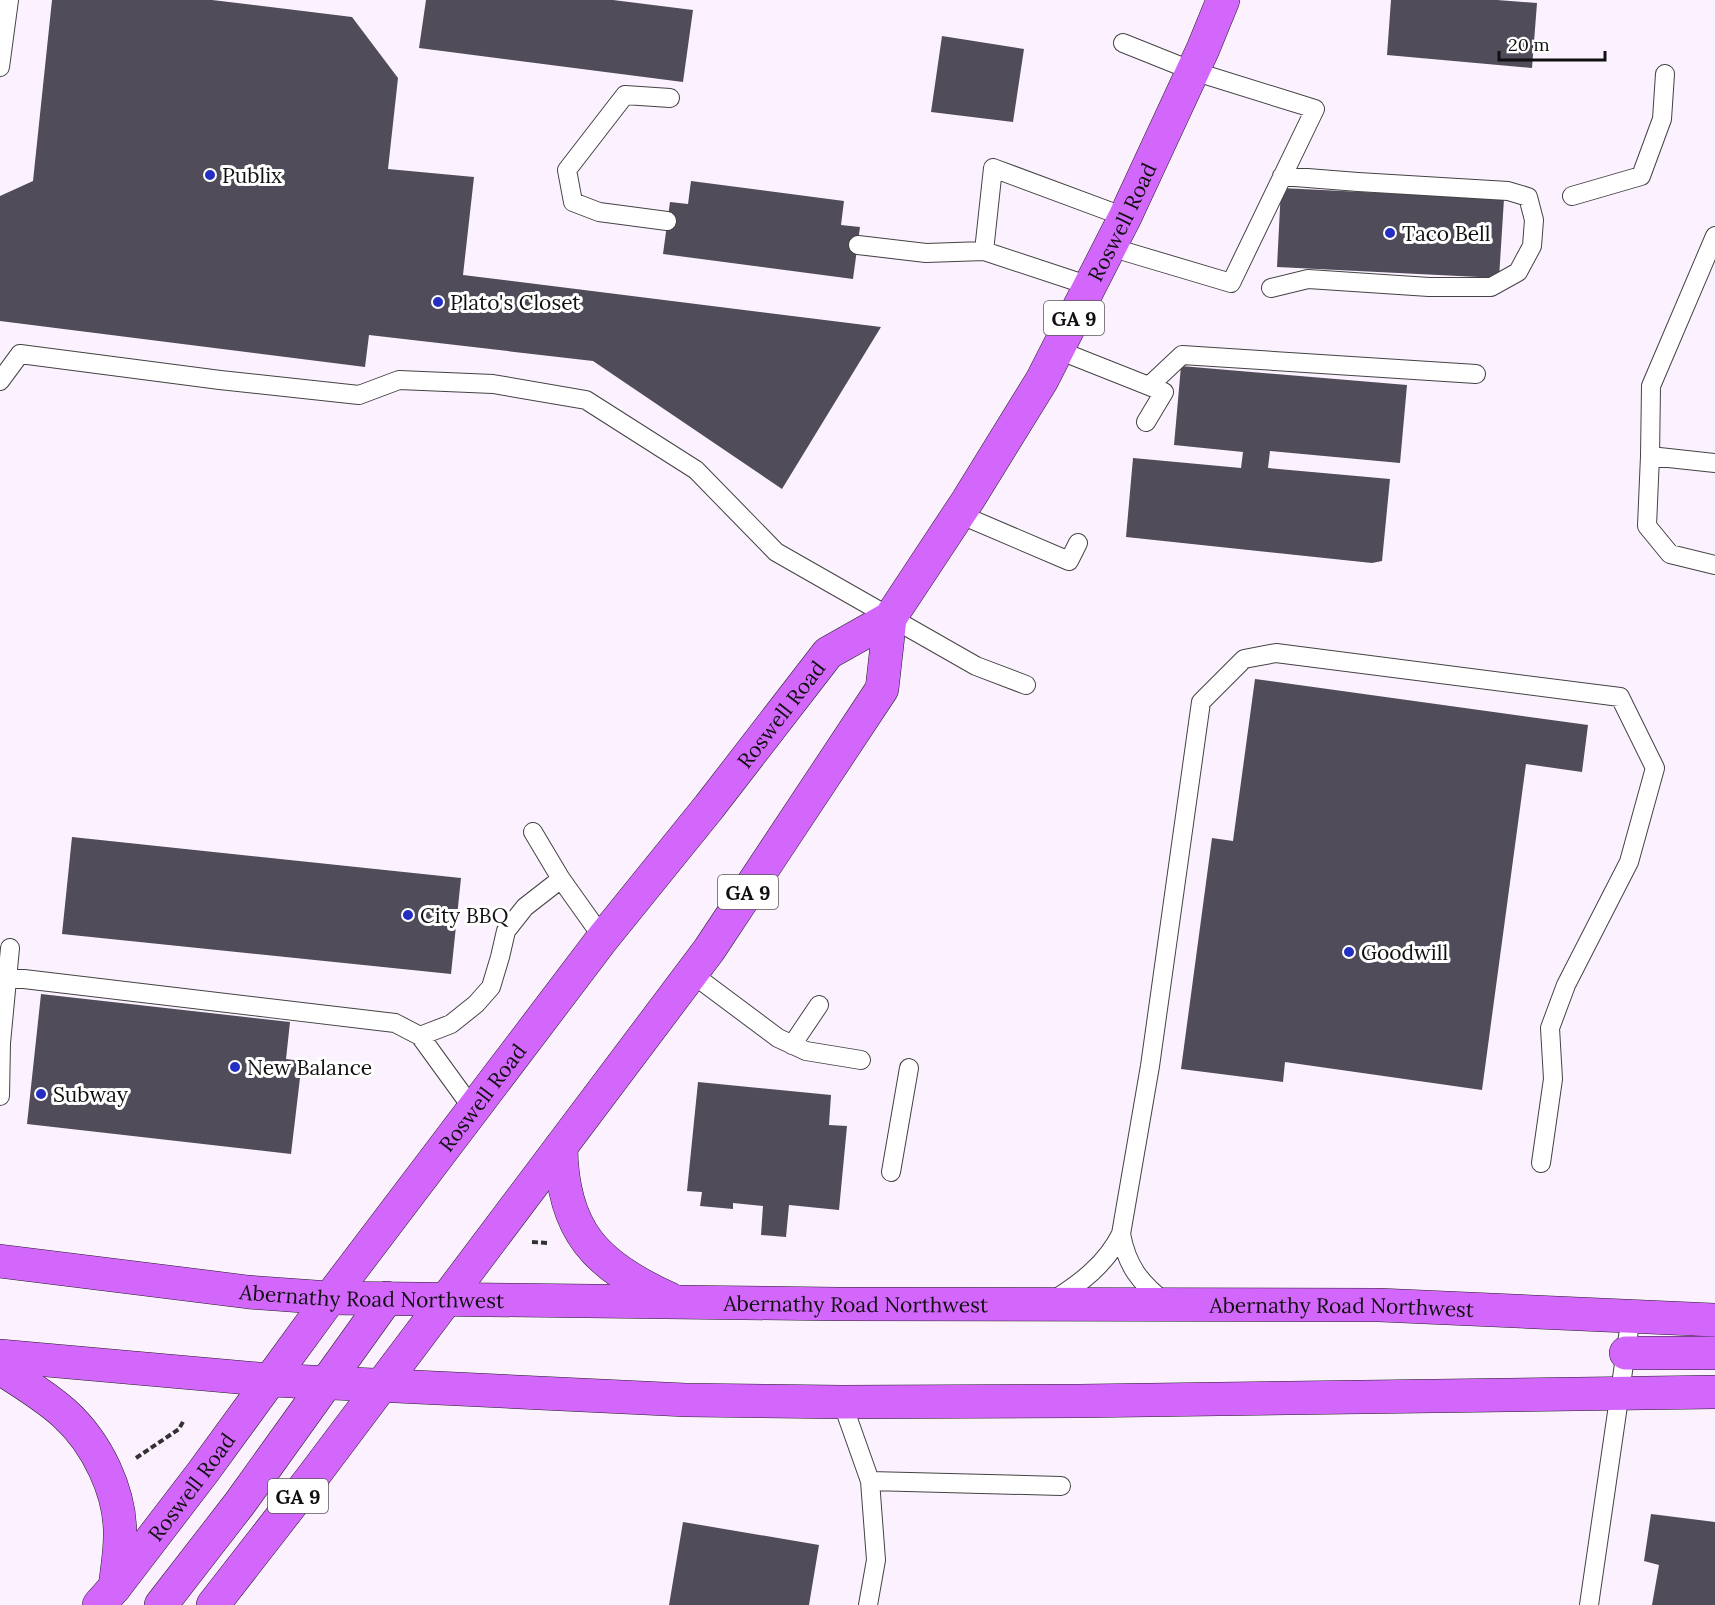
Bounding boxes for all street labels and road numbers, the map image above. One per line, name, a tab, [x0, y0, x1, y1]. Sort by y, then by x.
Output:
street label: Roswell Road	[1081, 158, 1162, 286]
road number: GA 9	[1044, 301, 1104, 335]
street label: Roswell Road	[731, 655, 831, 773]
road number: GA 9	[718, 875, 778, 909]
street label: Roswell Road	[432, 1038, 532, 1157]
street label: Abernathy Road Northwest	[237, 1277, 505, 1314]
street label: Abernathy Road Northwest	[722, 1289, 989, 1318]
street label: Abernathy Road Northwest	[1208, 1291, 1475, 1323]
street label: Roswell Road	[142, 1427, 241, 1546]
road number: GA 9	[268, 1479, 328, 1513]

